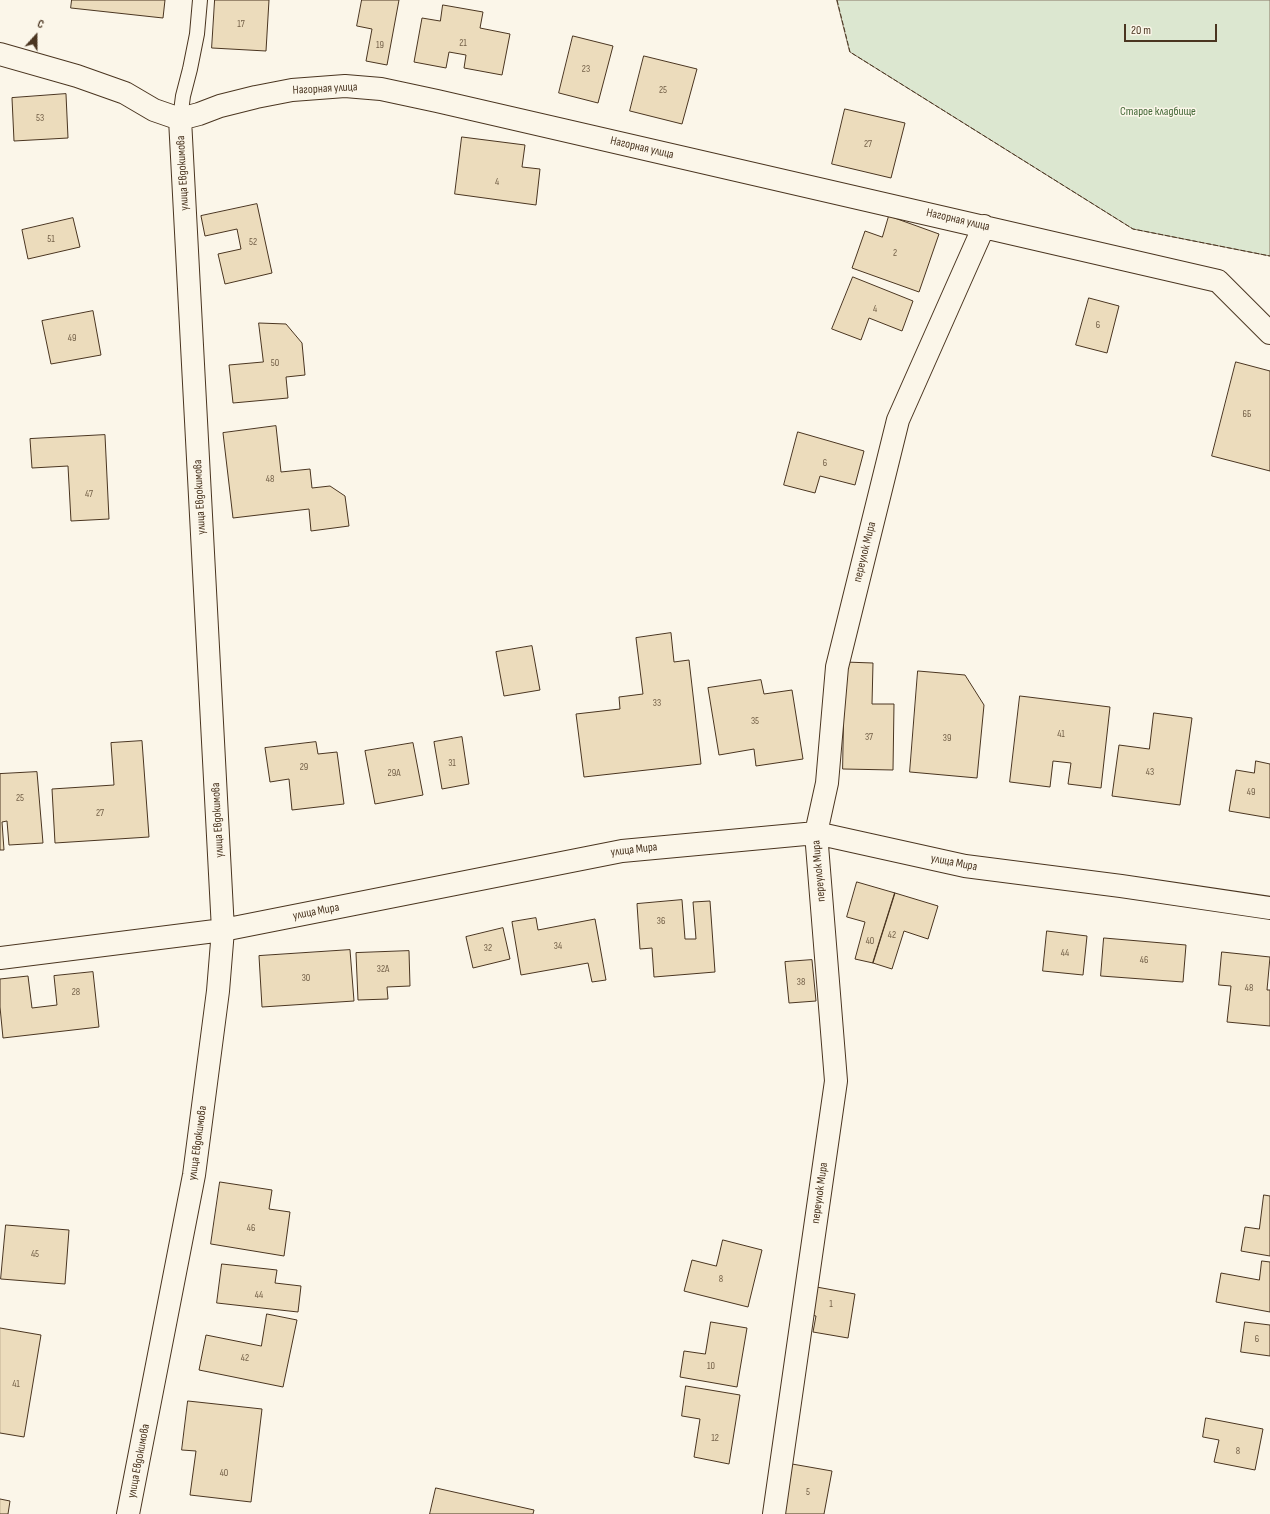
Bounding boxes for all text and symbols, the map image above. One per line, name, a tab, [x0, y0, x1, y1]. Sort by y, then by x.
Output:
north arrow	[16, 16, 56, 56]
scale bar	[1126, 16, 1219, 42]
text: С	[36, 17, 45, 31]
house number: 17	[237, 18, 245, 30]
text: 20 m	[1131, 23, 1151, 38]
house number: 21	[459, 37, 467, 49]
house number: 19	[376, 39, 384, 51]
house number: 23	[582, 63, 590, 75]
street label: Нагорная улица	[292, 80, 358, 98]
house number: 25	[659, 84, 667, 96]
park label: Старое кладбище	[1120, 105, 1196, 119]
house number: 53	[36, 112, 44, 124]
street label: Нагорная улица	[609, 134, 675, 162]
street label: улица Евдокимова	[174, 135, 192, 211]
house number: 27	[864, 138, 872, 150]
house number: 4	[495, 176, 499, 188]
street label: Нагорная улица	[925, 206, 991, 234]
house number: 51	[47, 233, 55, 245]
house number: 52	[249, 236, 257, 248]
house number: 2	[893, 247, 897, 259]
house number: 4	[873, 303, 877, 315]
house number: 6	[1096, 319, 1100, 331]
house number: 49	[68, 332, 76, 344]
house number: 50	[271, 357, 279, 369]
house number: 6Б	[1243, 408, 1251, 420]
house number: 6	[823, 457, 827, 469]
street label: улица Евдокимова	[191, 459, 209, 535]
house number: 48	[266, 473, 274, 485]
house number: 47	[85, 488, 93, 500]
street label: переулок Мира	[851, 520, 879, 584]
house number: 33	[653, 697, 661, 709]
house number: 35	[751, 715, 759, 727]
house number: 41	[1057, 728, 1065, 740]
house number: 37	[865, 731, 873, 743]
house number: 39	[943, 732, 951, 744]
house number: 31	[448, 757, 456, 769]
house number: 29	[300, 761, 308, 773]
house number: 43	[1146, 766, 1154, 778]
house number: 29А	[388, 767, 400, 779]
street label: улица Евдокимова	[209, 782, 227, 858]
house number: 49	[1247, 786, 1255, 798]
house number: 25	[16, 792, 24, 804]
house number: 27	[96, 807, 104, 819]
street label: улица Мира	[610, 840, 658, 860]
street label: переулок Мира	[809, 840, 829, 902]
street label: улица Мира	[930, 851, 978, 875]
street label: улица Мира	[292, 900, 340, 924]
house number: 36	[657, 915, 665, 927]
house number: 42	[888, 929, 896, 941]
house number: 40	[866, 935, 874, 947]
house number: 34	[554, 940, 562, 952]
house number: 32	[484, 942, 492, 954]
house number: 44	[1061, 947, 1069, 959]
house number: 46	[1140, 954, 1148, 966]
house number: 32А	[377, 963, 389, 975]
house number: 30	[302, 972, 310, 984]
house number: 38	[797, 976, 805, 988]
house number: 48	[1245, 982, 1253, 994]
house number: 28	[72, 986, 80, 998]
street label: улица Евдокимова	[186, 1105, 210, 1181]
street label: переулок Мира	[809, 1161, 831, 1225]
house number: 46	[247, 1222, 255, 1234]
house number: 45	[31, 1248, 39, 1260]
house number: 8	[719, 1273, 723, 1285]
house number: 44	[255, 1289, 263, 1301]
house number: 1	[829, 1298, 833, 1310]
house number: 6	[1255, 1333, 1259, 1345]
house number: 42	[241, 1352, 249, 1364]
house number: 10	[707, 1360, 715, 1372]
house number: 41	[12, 1378, 20, 1390]
street label: улица Евдокимова	[125, 1423, 153, 1499]
house number: 12	[711, 1432, 719, 1444]
house number: 8	[1236, 1445, 1240, 1457]
house number: 40	[220, 1467, 228, 1479]
house number: 5	[806, 1486, 810, 1498]

